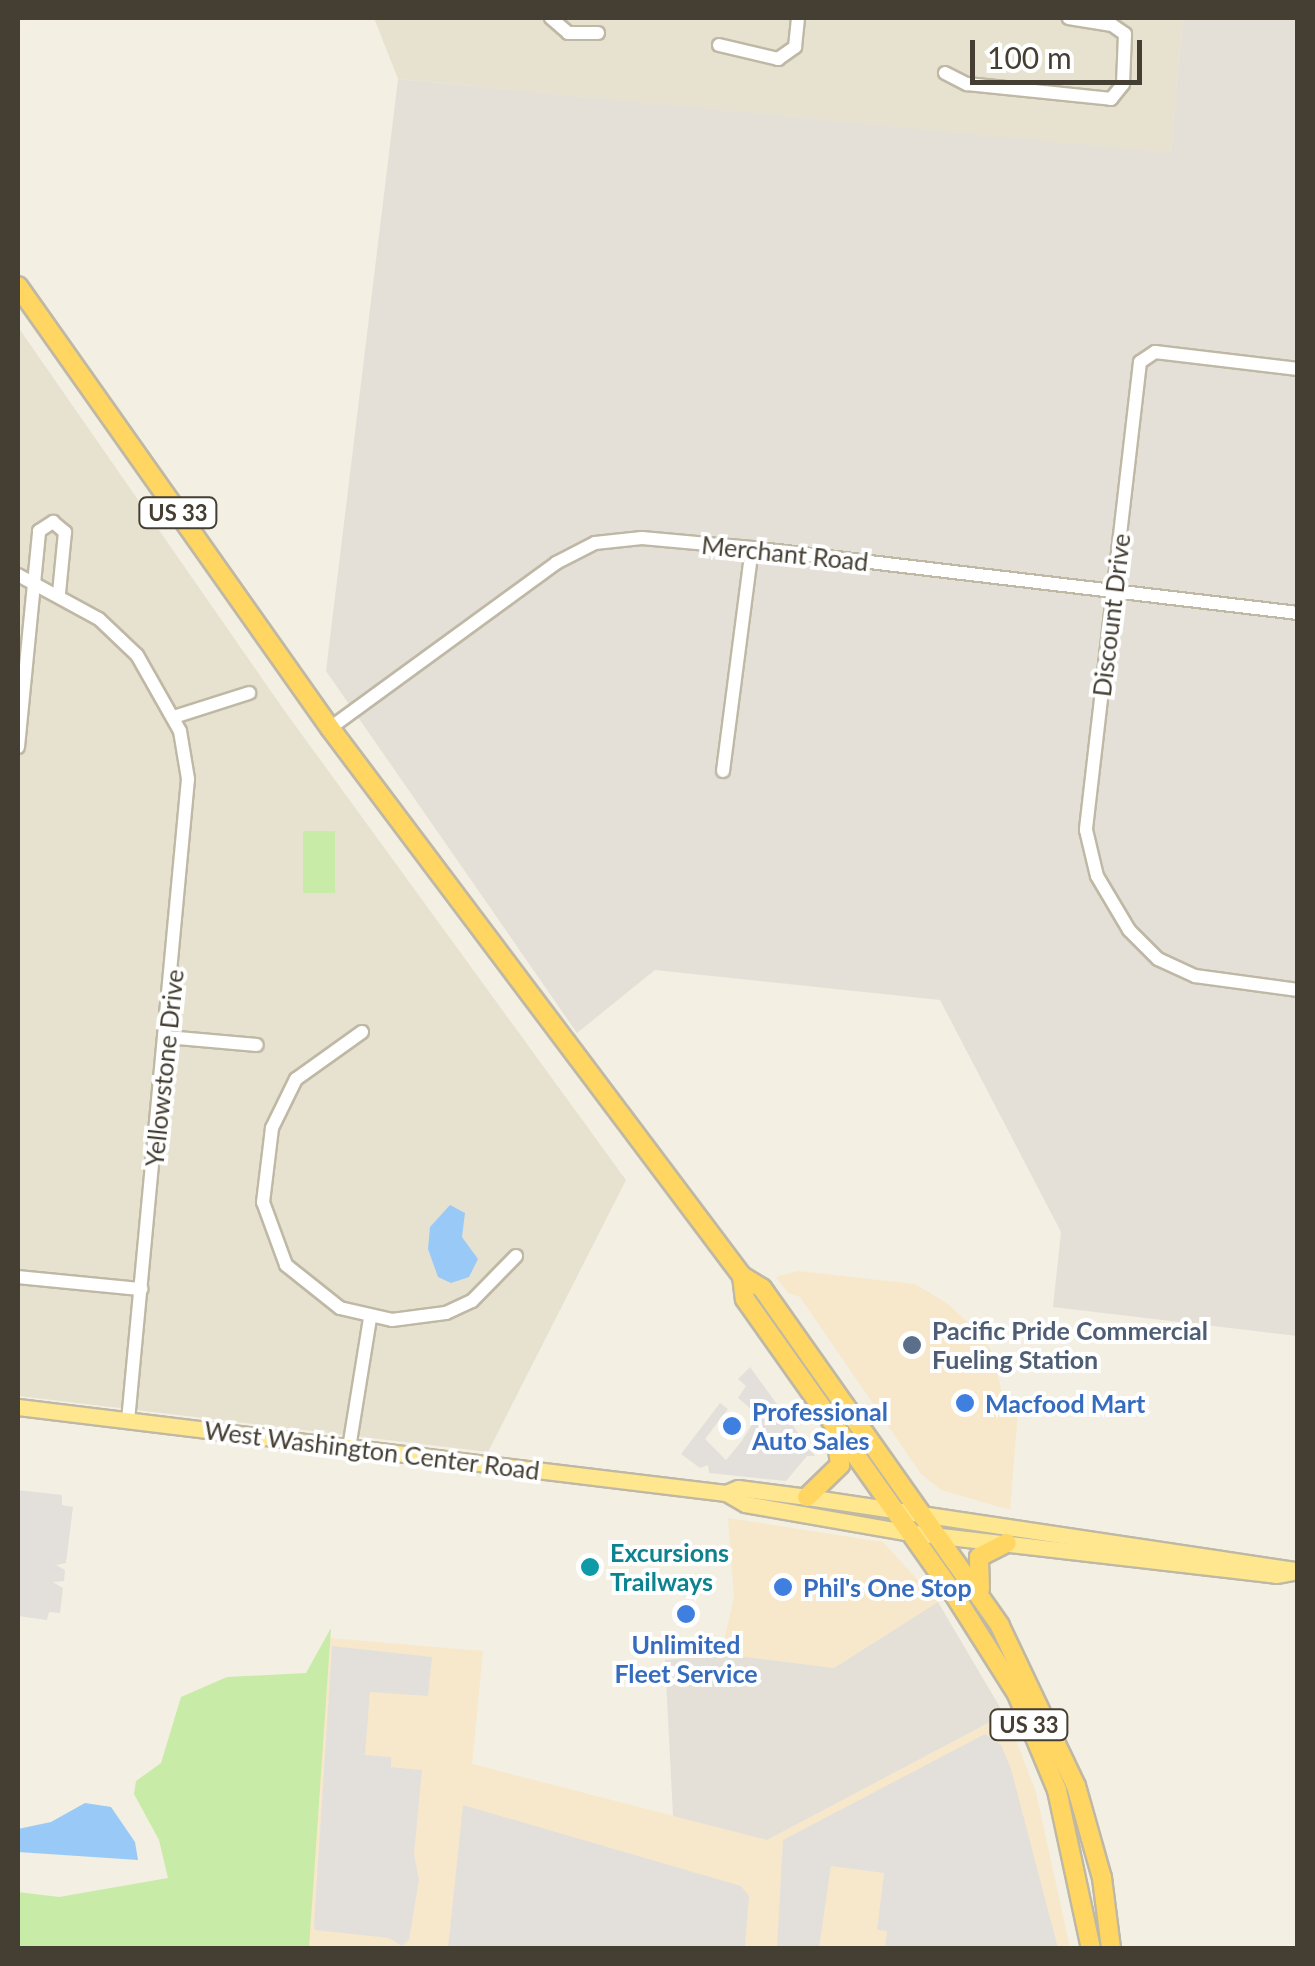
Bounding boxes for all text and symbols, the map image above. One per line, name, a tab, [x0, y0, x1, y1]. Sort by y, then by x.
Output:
scale bar	[975, 20, 1148, 82]
text: 100 m	[987, 39, 1072, 75]
road number: US 33	[138, 496, 218, 530]
street label: Merchant Road	[700, 529, 870, 577]
street label: Discount Drive	[1086, 532, 1136, 698]
street label: Yellowstone Drive	[139, 968, 189, 1168]
place label: Pacific Pride Commercial Fueling Station	[932, 1316, 1208, 1375]
marker: Pacific Pride Commercial Fueling Station	[901, 1334, 923, 1356]
place label: Macfood Mart	[985, 1388, 1145, 1418]
marker: Macfood Mart	[954, 1392, 976, 1414]
place label: Professional Auto Sales	[752, 1397, 888, 1456]
street label: West Washington Center Road	[202, 1414, 542, 1486]
marker: Professional Auto Sales	[721, 1415, 743, 1437]
place label: Excursions Trailways	[610, 1538, 729, 1597]
marker: Excursions Trailways	[579, 1556, 601, 1578]
place label: Phil's One Stop	[803, 1572, 972, 1602]
marker: Phil's One Stop	[772, 1576, 794, 1598]
marker: Unlimited Fleet Service	[675, 1603, 697, 1625]
place label: Unlimited Fleet Service	[614, 1630, 758, 1689]
road number: US 33	[989, 1708, 1069, 1742]

